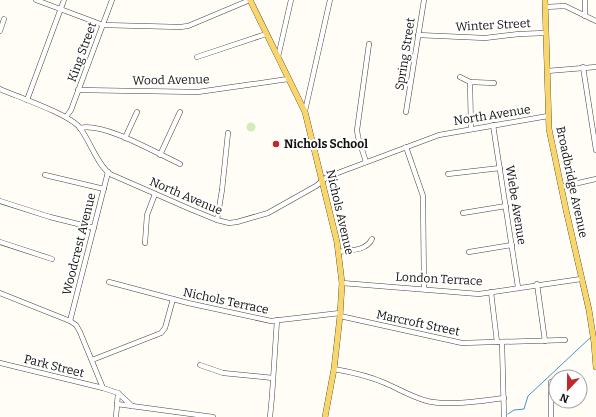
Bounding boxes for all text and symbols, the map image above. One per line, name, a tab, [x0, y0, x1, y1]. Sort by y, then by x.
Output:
street label: Spring Street	[392, 16, 418, 91]
street label: Winter Street	[455, 16, 532, 34]
street label: King Street	[65, 20, 99, 84]
street label: Wood Avenue	[132, 72, 210, 88]
street label: North Avenue	[452, 102, 532, 128]
street label: Broadbridge Avenue	[553, 125, 591, 239]
place label: Nichols School	[284, 137, 368, 151]
marker: Nichols School	[271, 139, 281, 149]
street label: Wiebe Avenue	[503, 164, 529, 246]
street label: Nichols Avenue	[323, 168, 357, 256]
street label: North Avenue	[147, 174, 225, 218]
street label: Woodcrest Avenue	[60, 192, 98, 296]
street label: London Terrace	[395, 270, 483, 288]
street label: Nichols Terrace	[182, 285, 270, 317]
street label: Marcroft Street	[375, 307, 462, 339]
street label: Park Street	[22, 352, 86, 380]
north arrow	[548, 369, 588, 409]
text: N	[558, 390, 571, 405]

